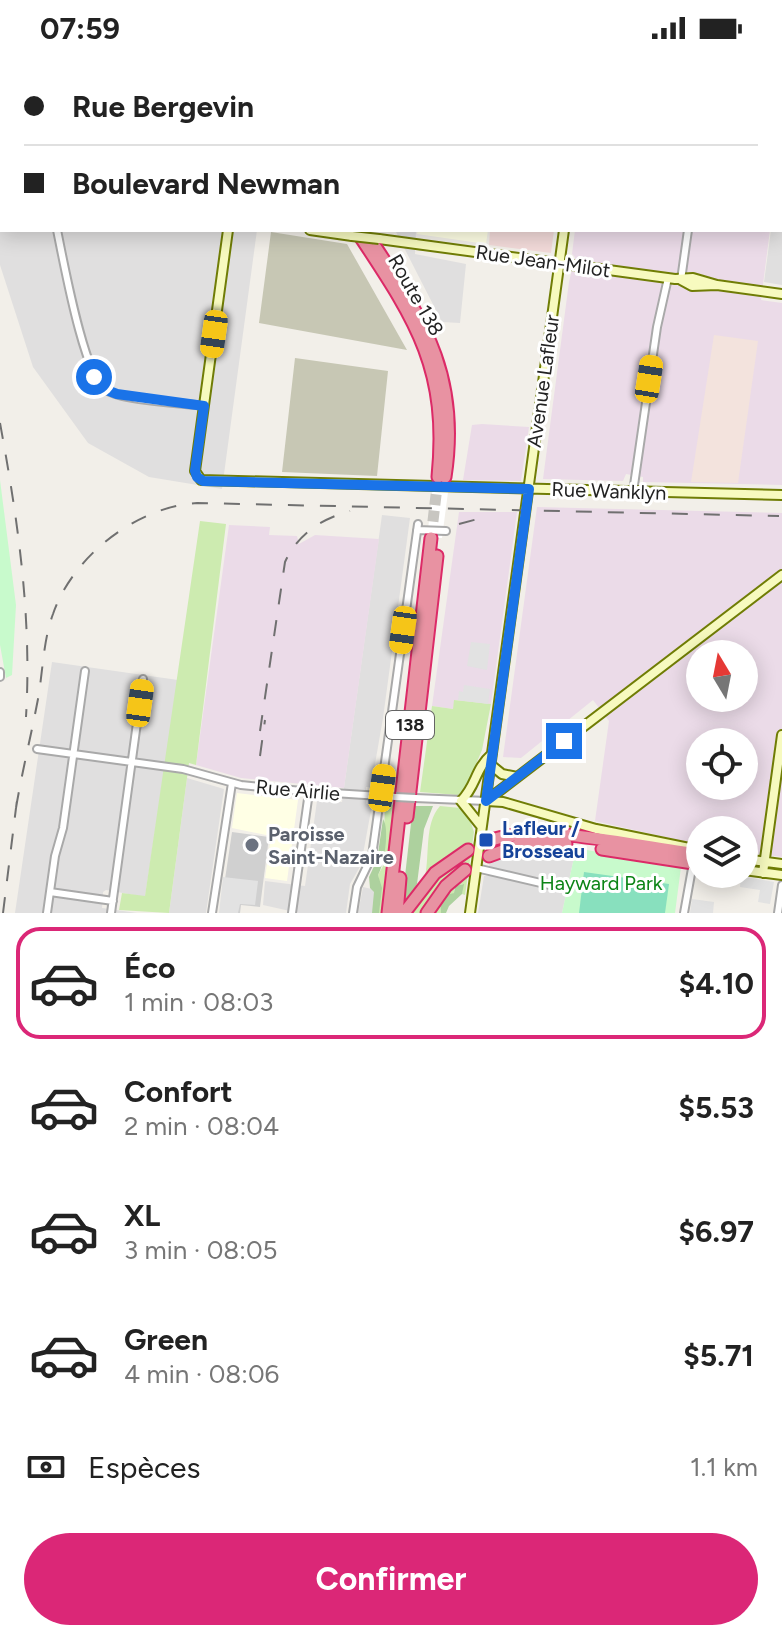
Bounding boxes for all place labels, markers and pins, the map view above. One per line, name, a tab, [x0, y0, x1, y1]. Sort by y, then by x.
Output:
place label: Lafleur / Brosseau	[502, 816, 585, 863]
place label: Paroisse Saint-Nazaire	[268, 822, 394, 869]
marker: Lafleur / Brosseau	[477, 831, 495, 849]
marker: Paroisse Saint-Nazaire	[243, 836, 261, 854]

